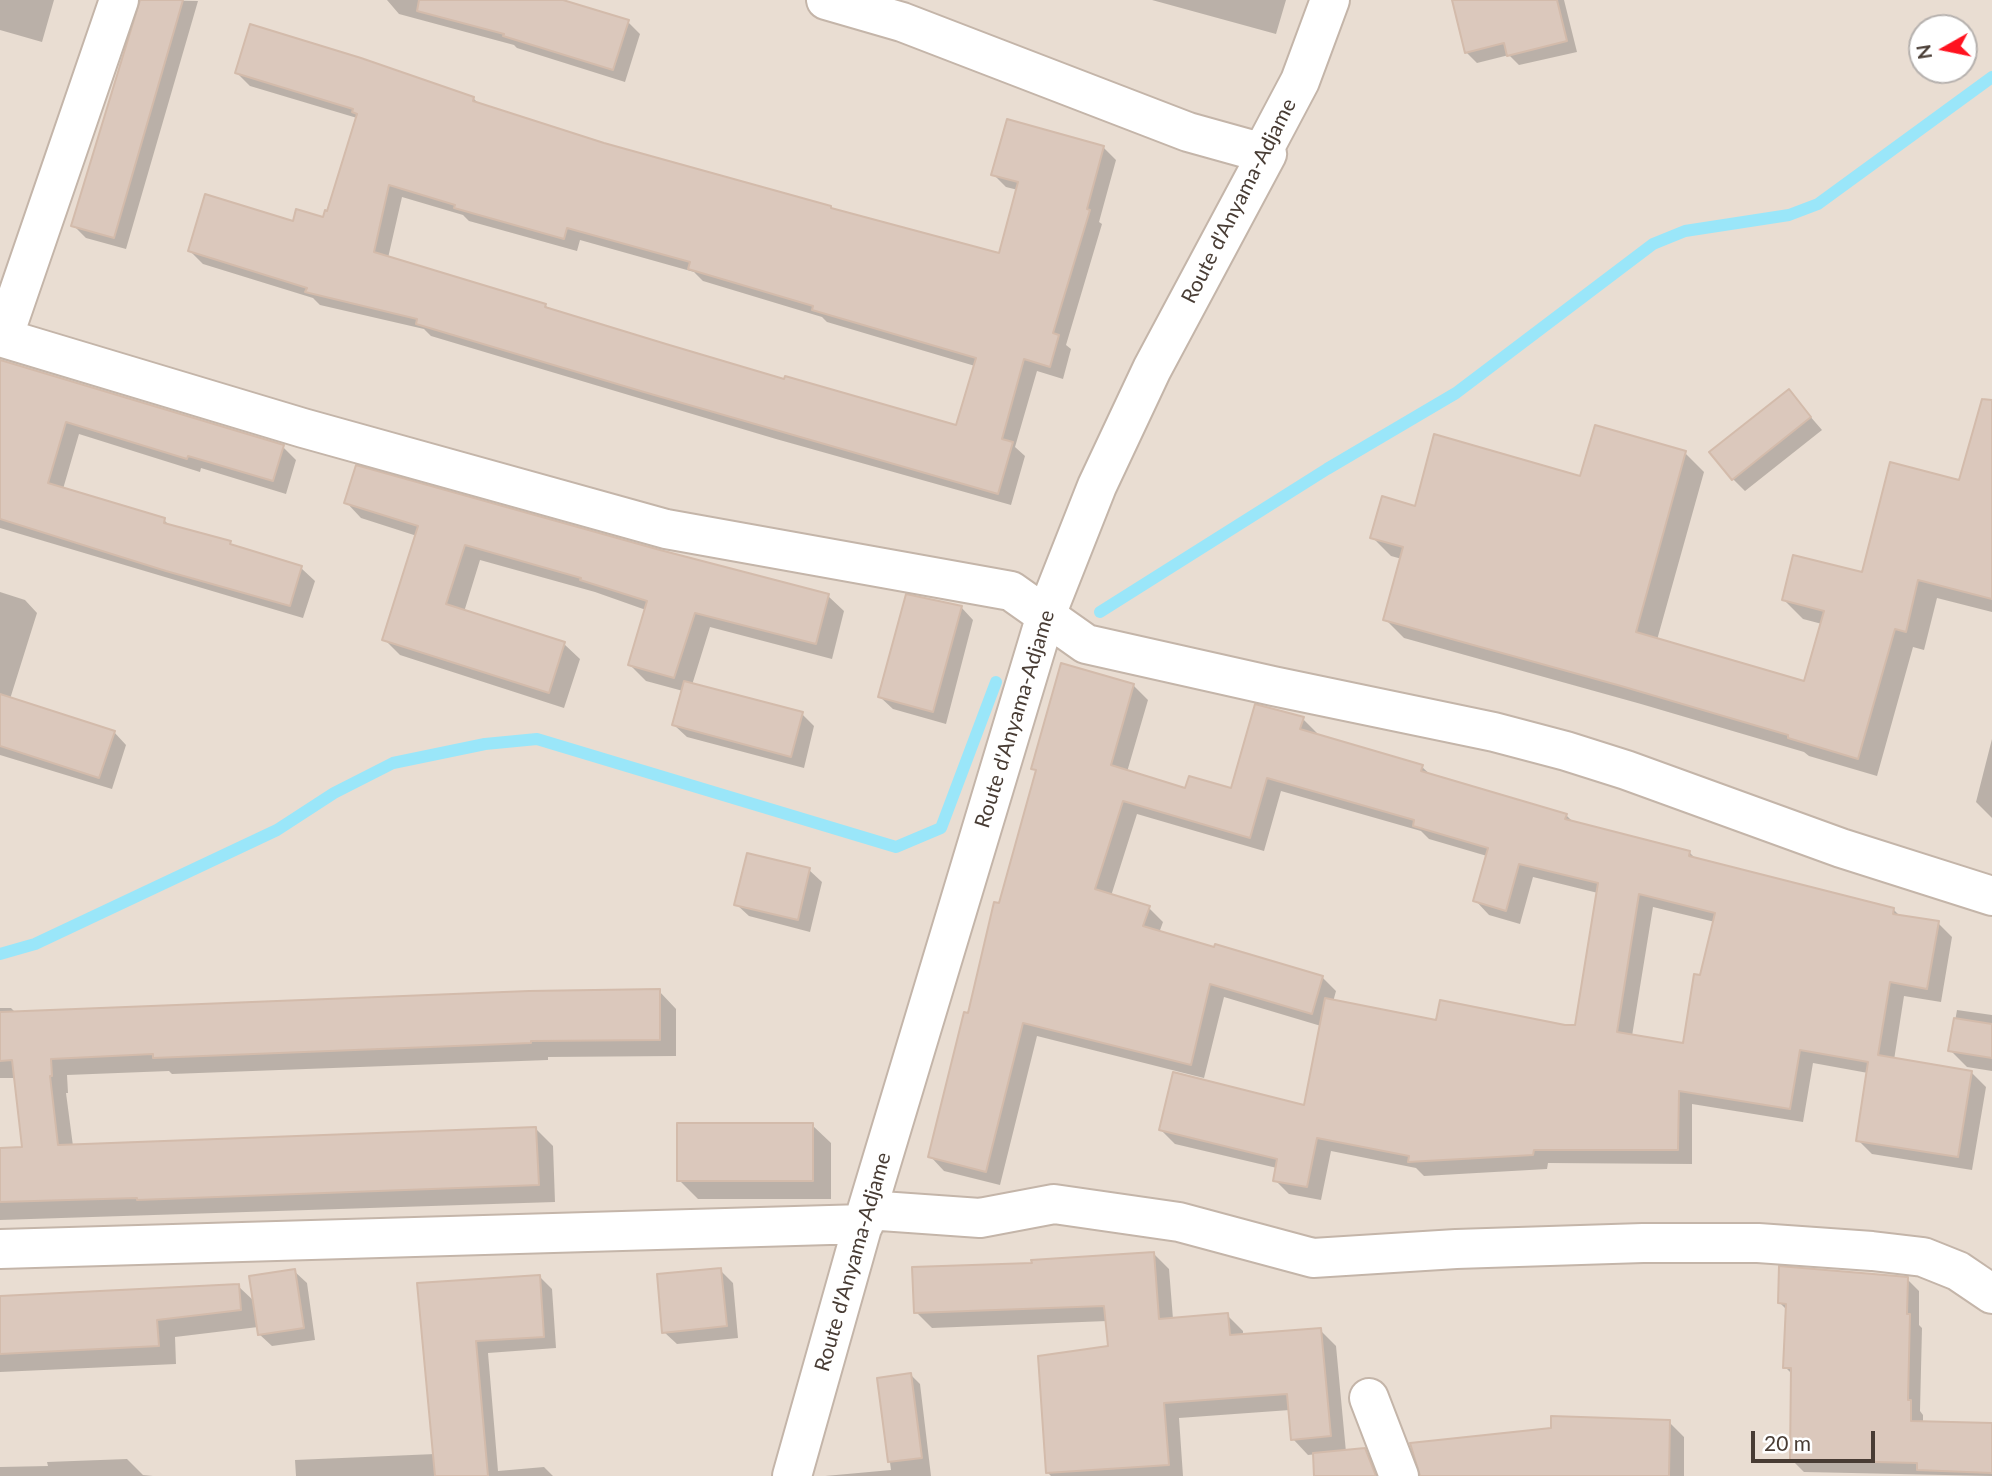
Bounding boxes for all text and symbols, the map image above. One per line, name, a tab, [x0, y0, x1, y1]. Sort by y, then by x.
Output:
north arrow	[1908, 14, 1978, 84]
text: N	[1911, 43, 1936, 61]
street label: Route d'Anyama-Adjame	[1176, 94, 1302, 308]
street label: Route d'Anyama-Adjame	[970, 607, 1060, 831]
street label: Route d'Anyama-Adjame	[810, 1150, 896, 1374]
scale bar	[1754, 1416, 1878, 1460]
text: 20 m	[1764, 1430, 1811, 1455]

